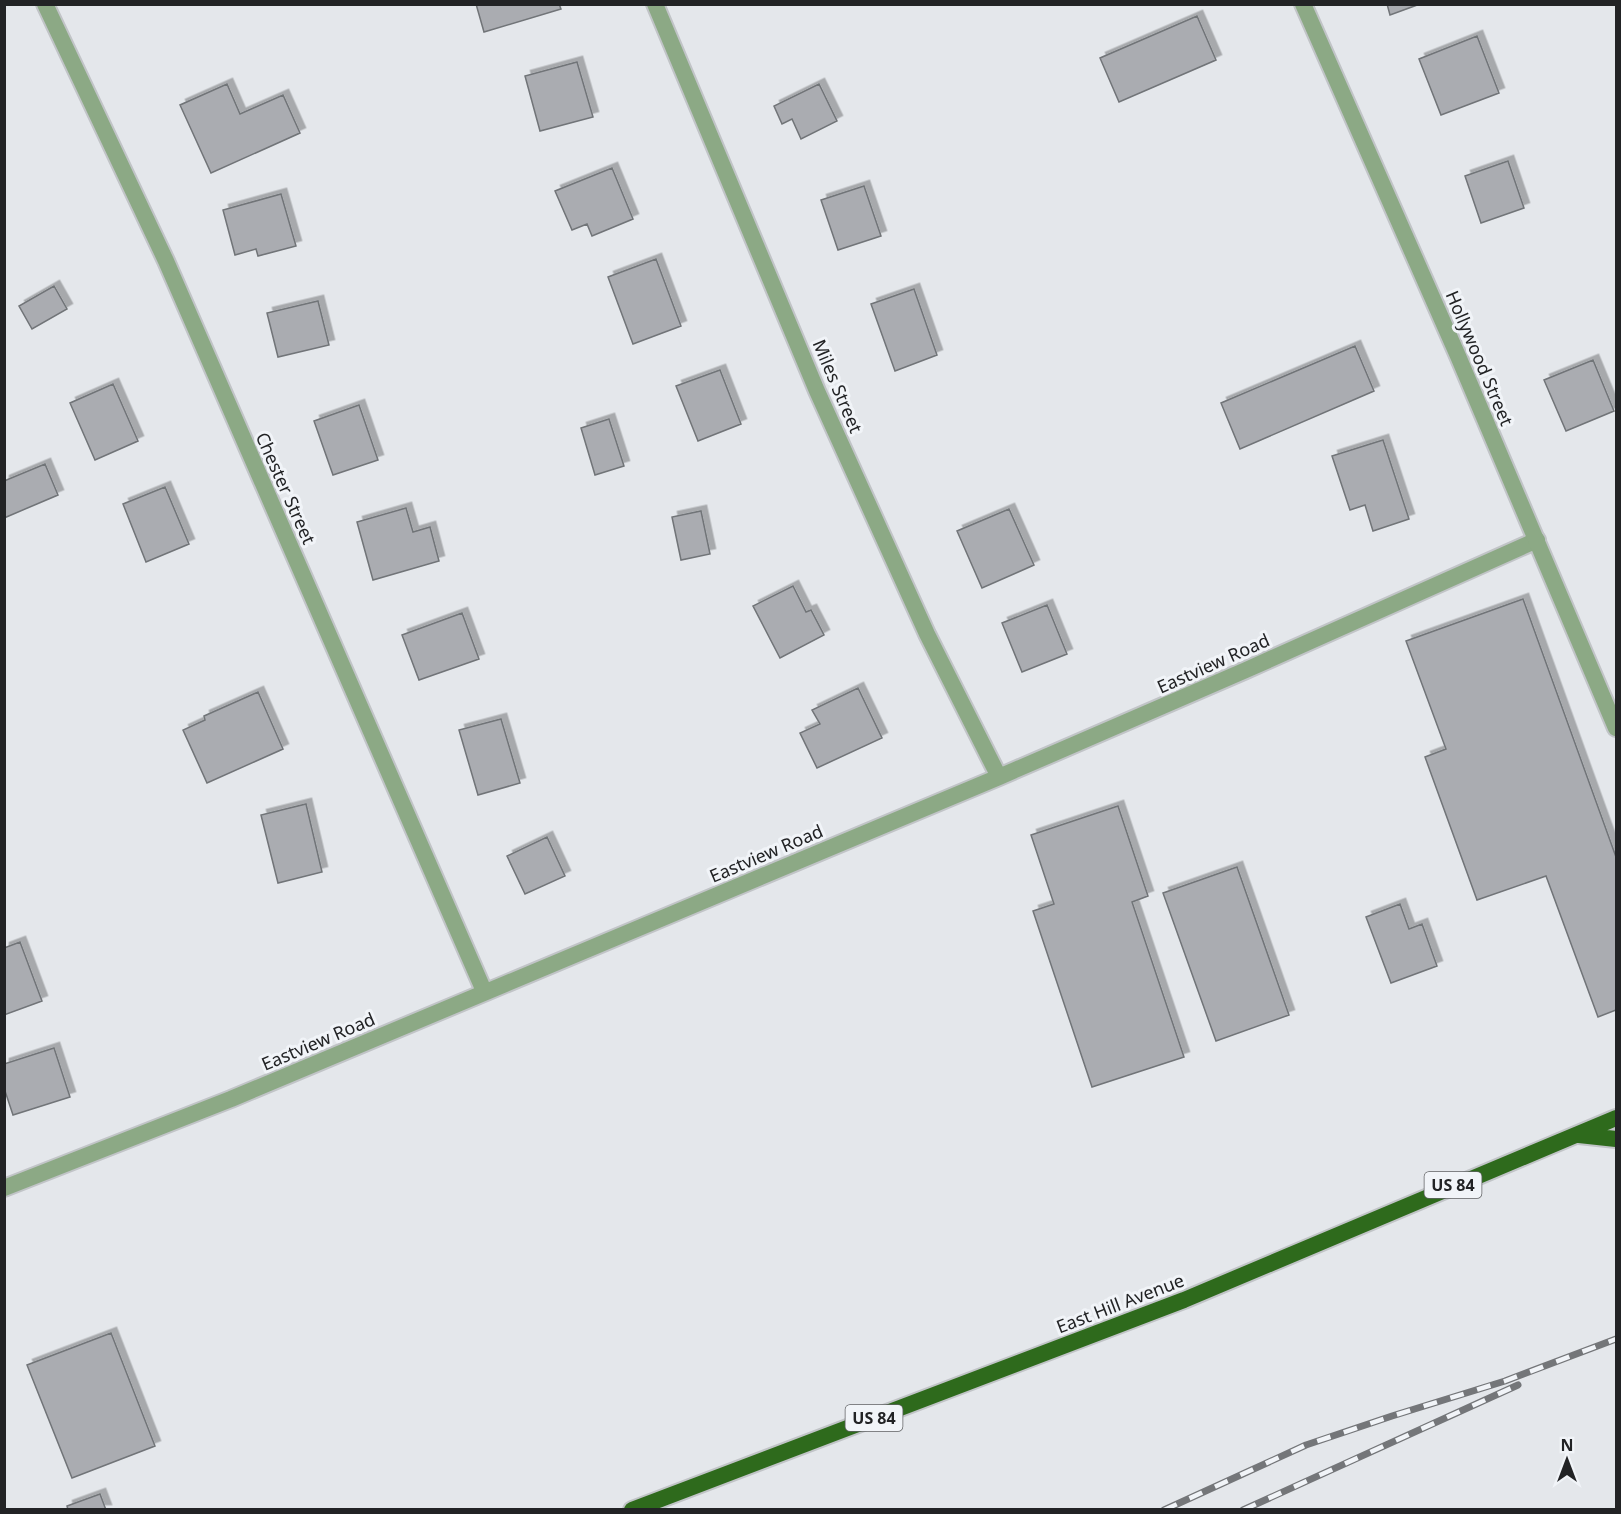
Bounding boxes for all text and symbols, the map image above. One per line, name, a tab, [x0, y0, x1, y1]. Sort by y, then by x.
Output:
street label: Hollywood Street	[1441, 287, 1519, 430]
street label: Miles Street	[808, 336, 869, 437]
street label: Chester Street	[251, 428, 322, 548]
street label: Eastview Road	[1153, 627, 1273, 699]
street label: Eastview Road	[706, 818, 826, 888]
street label: Eastview Road	[258, 1006, 378, 1076]
road number: US 84	[1424, 1172, 1482, 1198]
street label: East Hill Avenue	[1053, 1268, 1187, 1338]
road number: US 84	[846, 1405, 902, 1431]
north arrow	[1537, 1430, 1597, 1490]
text: N	[1560, 1434, 1574, 1456]

